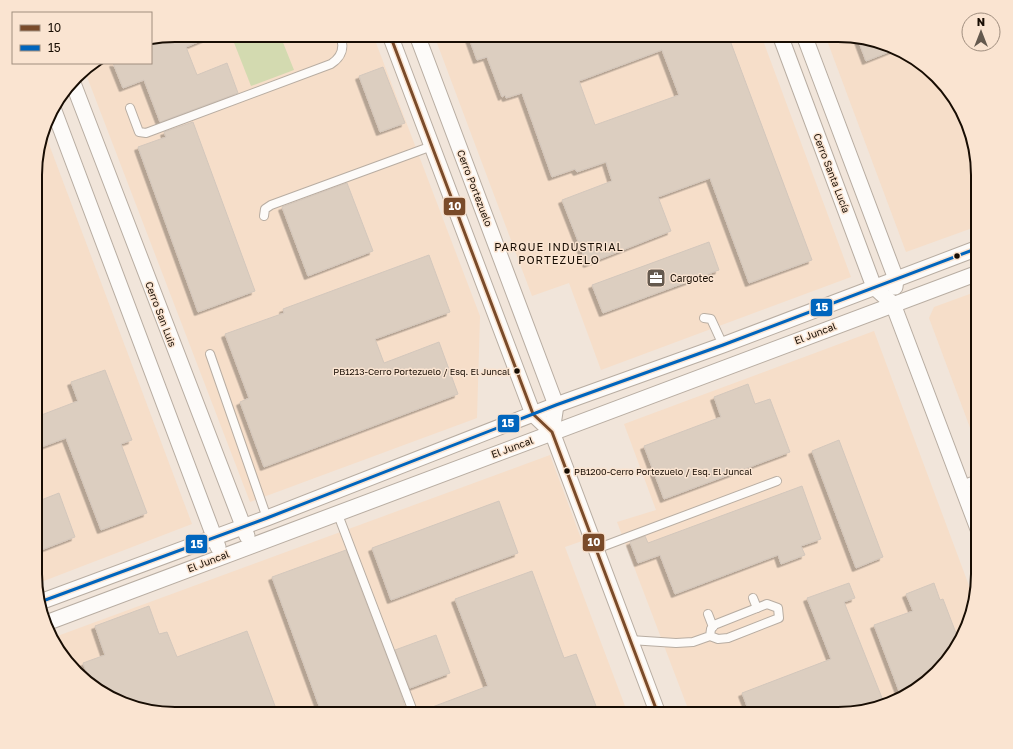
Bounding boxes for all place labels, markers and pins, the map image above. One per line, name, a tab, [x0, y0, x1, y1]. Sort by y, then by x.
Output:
unlabelled marker	[952, 251, 962, 261]
office icon: Cargotec	[645, 267, 667, 289]
place label: Cargotec	[670, 272, 714, 284]
place label: PB1213-Cerro Portezuelo / Esq. El Juncal	[333, 366, 510, 377]
marker: PB1213-Cerro Portezuelo / Esq. El Juncal	[512, 366, 522, 376]
marker: PB1200-Cerro Portezuelo / Esq. El Juncal	[562, 466, 572, 476]
place label: PB1200-Cerro Portezuelo / Esq. El Juncal	[574, 466, 752, 477]

